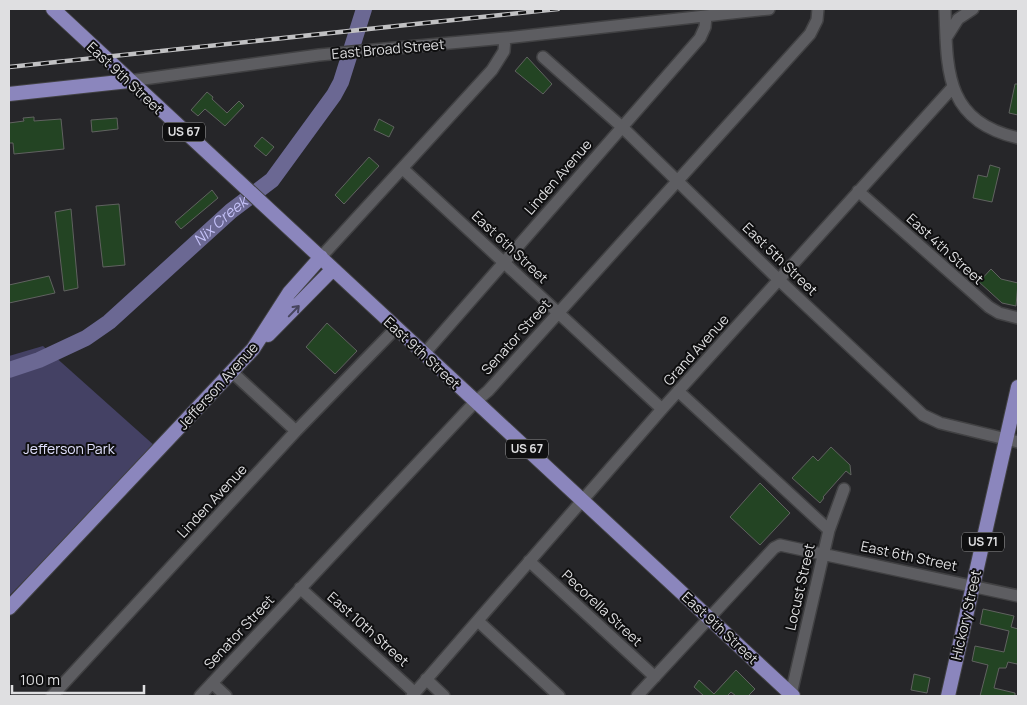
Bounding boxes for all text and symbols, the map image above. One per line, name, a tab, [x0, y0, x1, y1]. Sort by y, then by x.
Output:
street label: East Broad Street	[331, 34, 446, 63]
street label: East 9th Street	[83, 37, 168, 118]
road number: US 67	[163, 122, 205, 142]
street label: Linden Avenue	[520, 135, 596, 218]
water label: Nix Creek	[189, 190, 254, 250]
street label: East 6th Street	[468, 206, 553, 287]
street label: East 4th Street	[903, 209, 988, 289]
street label: East 5th Street	[739, 218, 822, 300]
street label: Senator Street	[477, 295, 555, 378]
one-way arrow	[288, 305, 300, 317]
street label: Grand Avenue	[659, 310, 733, 389]
street label: East 9th Street	[380, 312, 465, 393]
street label: Jefferson Avenue	[173, 338, 262, 433]
park label: Jefferson Park	[23, 439, 116, 458]
road number: US 67	[506, 439, 548, 458]
street label: Linden Avenue	[173, 460, 251, 542]
road number: US 71	[962, 532, 1004, 552]
street label: East 6th Street	[859, 536, 959, 575]
street label: Locust Street	[780, 541, 819, 632]
street label: Pecorella Street	[558, 565, 647, 650]
street label: Hickory Street	[946, 568, 985, 662]
street label: East 10th Street	[324, 587, 413, 671]
street label: East 9th Street	[678, 587, 763, 668]
street label: Senator Street	[199, 590, 278, 673]
scale bar	[12, 662, 145, 694]
text: 100 m	[20, 669, 60, 690]

